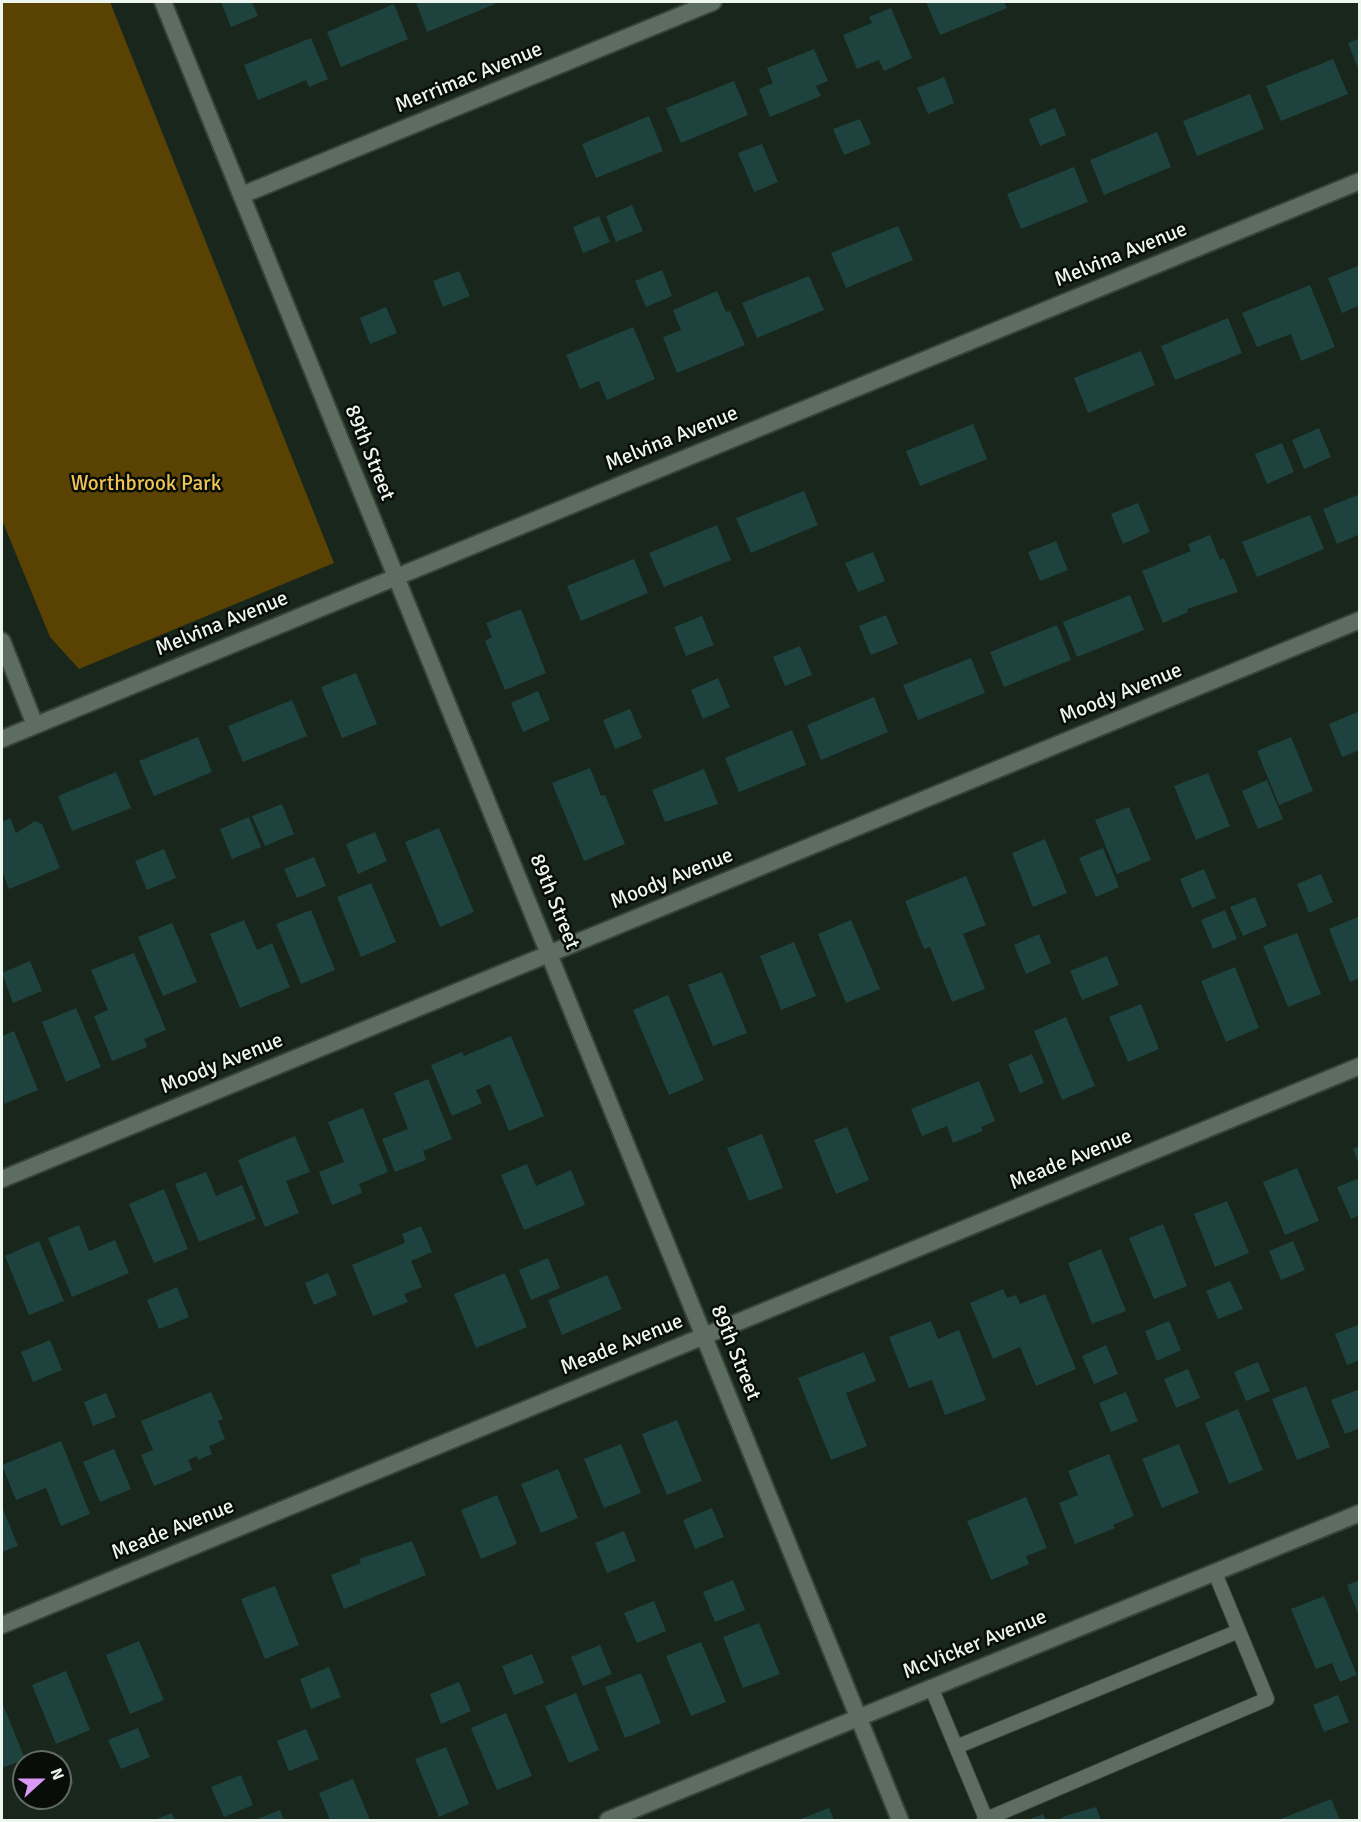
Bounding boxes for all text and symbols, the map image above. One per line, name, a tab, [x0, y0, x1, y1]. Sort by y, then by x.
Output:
street label: Merrimac Avenue	[392, 37, 546, 119]
street label: Melvina Avenue	[1051, 217, 1191, 293]
street label: Melvina Avenue	[602, 401, 742, 477]
street label: 89th Street	[338, 402, 400, 504]
park label: Worthbrook Park	[71, 471, 221, 497]
street label: Melvina Avenue	[152, 586, 292, 662]
street label: Moody Avenue	[1056, 658, 1186, 730]
street label: Moody Avenue	[607, 843, 737, 915]
street label: 89th Street	[523, 851, 585, 953]
street label: Moody Avenue	[157, 1028, 287, 1100]
street label: Meade Avenue	[1006, 1124, 1136, 1196]
street label: 89th Street	[704, 1302, 766, 1404]
street label: Meade Avenue	[557, 1309, 687, 1381]
street label: Meade Avenue	[108, 1494, 238, 1566]
street label: McVicker Avenue	[899, 1605, 1051, 1685]
north arrow	[12, 1750, 72, 1810]
text: N	[46, 1765, 68, 1783]

